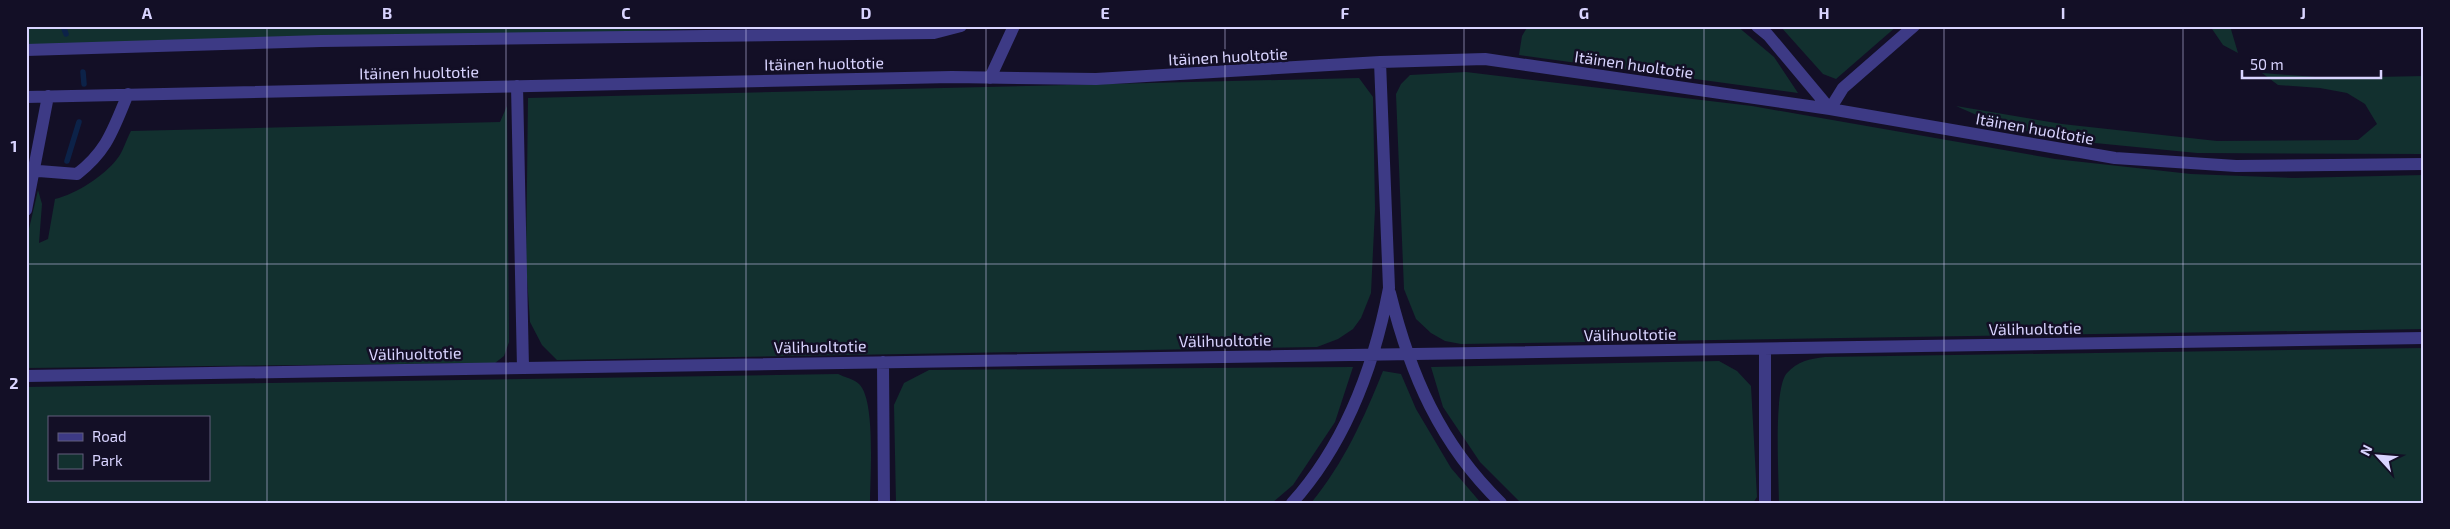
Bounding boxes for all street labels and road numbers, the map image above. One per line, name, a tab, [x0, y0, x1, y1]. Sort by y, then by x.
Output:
street label: Itäinen huoltotie	[1168, 43, 1288, 69]
street label: Itäinen huoltotie	[1573, 46, 1695, 82]
street label: Itäinen huoltotie	[764, 52, 884, 74]
street label: Itäinen huoltotie	[359, 61, 479, 83]
street label: Itäinen huoltotie	[1974, 108, 2096, 148]
street label: Välihuoltotie	[1988, 318, 2082, 338]
street label: Välihuoltotie	[1583, 324, 1677, 344]
street label: Välihuoltotie	[1178, 330, 1272, 350]
street label: Välihuoltotie	[773, 336, 867, 356]
street label: Välihuoltotie	[368, 343, 462, 363]

